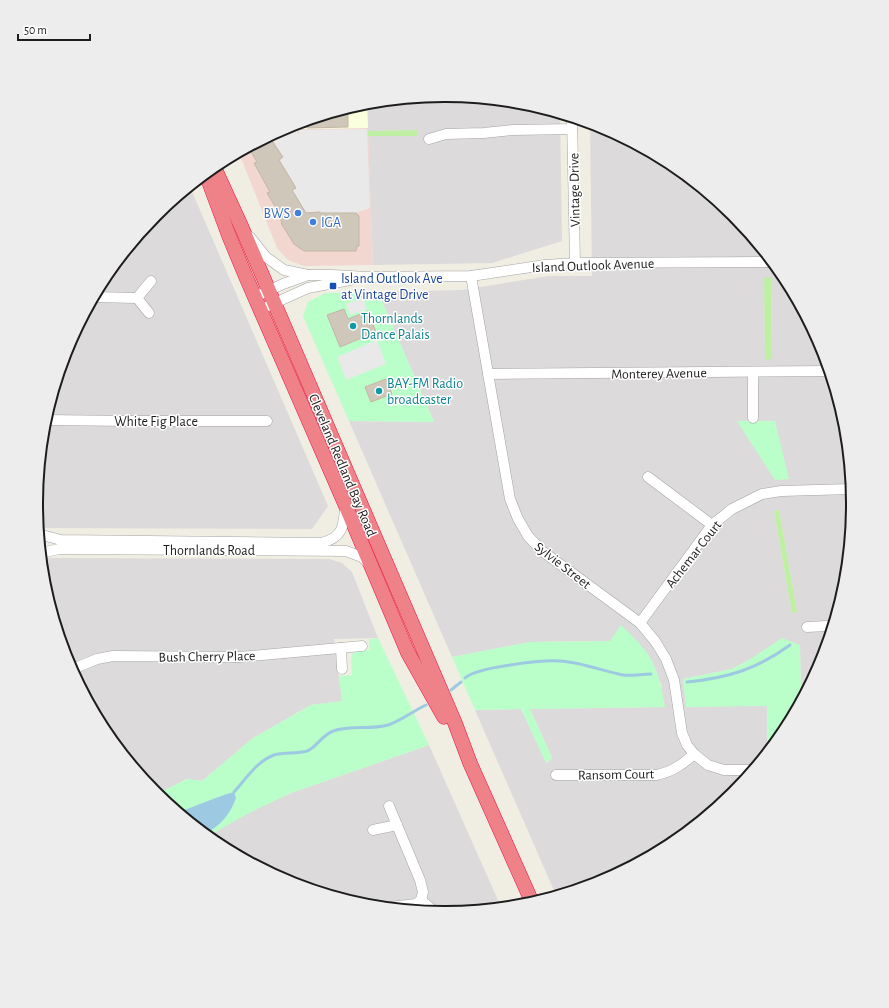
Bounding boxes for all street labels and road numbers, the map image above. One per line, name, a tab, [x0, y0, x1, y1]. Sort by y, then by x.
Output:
street label: Vintage Drive	[567, 153, 583, 227]
street label: Island Outlook Avenue	[532, 257, 654, 275]
street label: Monterey Avenue	[611, 366, 707, 382]
street label: Cleveland Redland Bay Road	[306, 392, 378, 539]
street label: White Fig Place	[114, 415, 198, 429]
street label: Achemar Court	[663, 518, 725, 591]
street label: Sylvie Street	[532, 540, 593, 592]
street label: Thornlands Road	[163, 544, 255, 558]
street label: Bush Cherry Place	[158, 649, 256, 665]
street label: Ransom Court	[578, 767, 655, 783]

